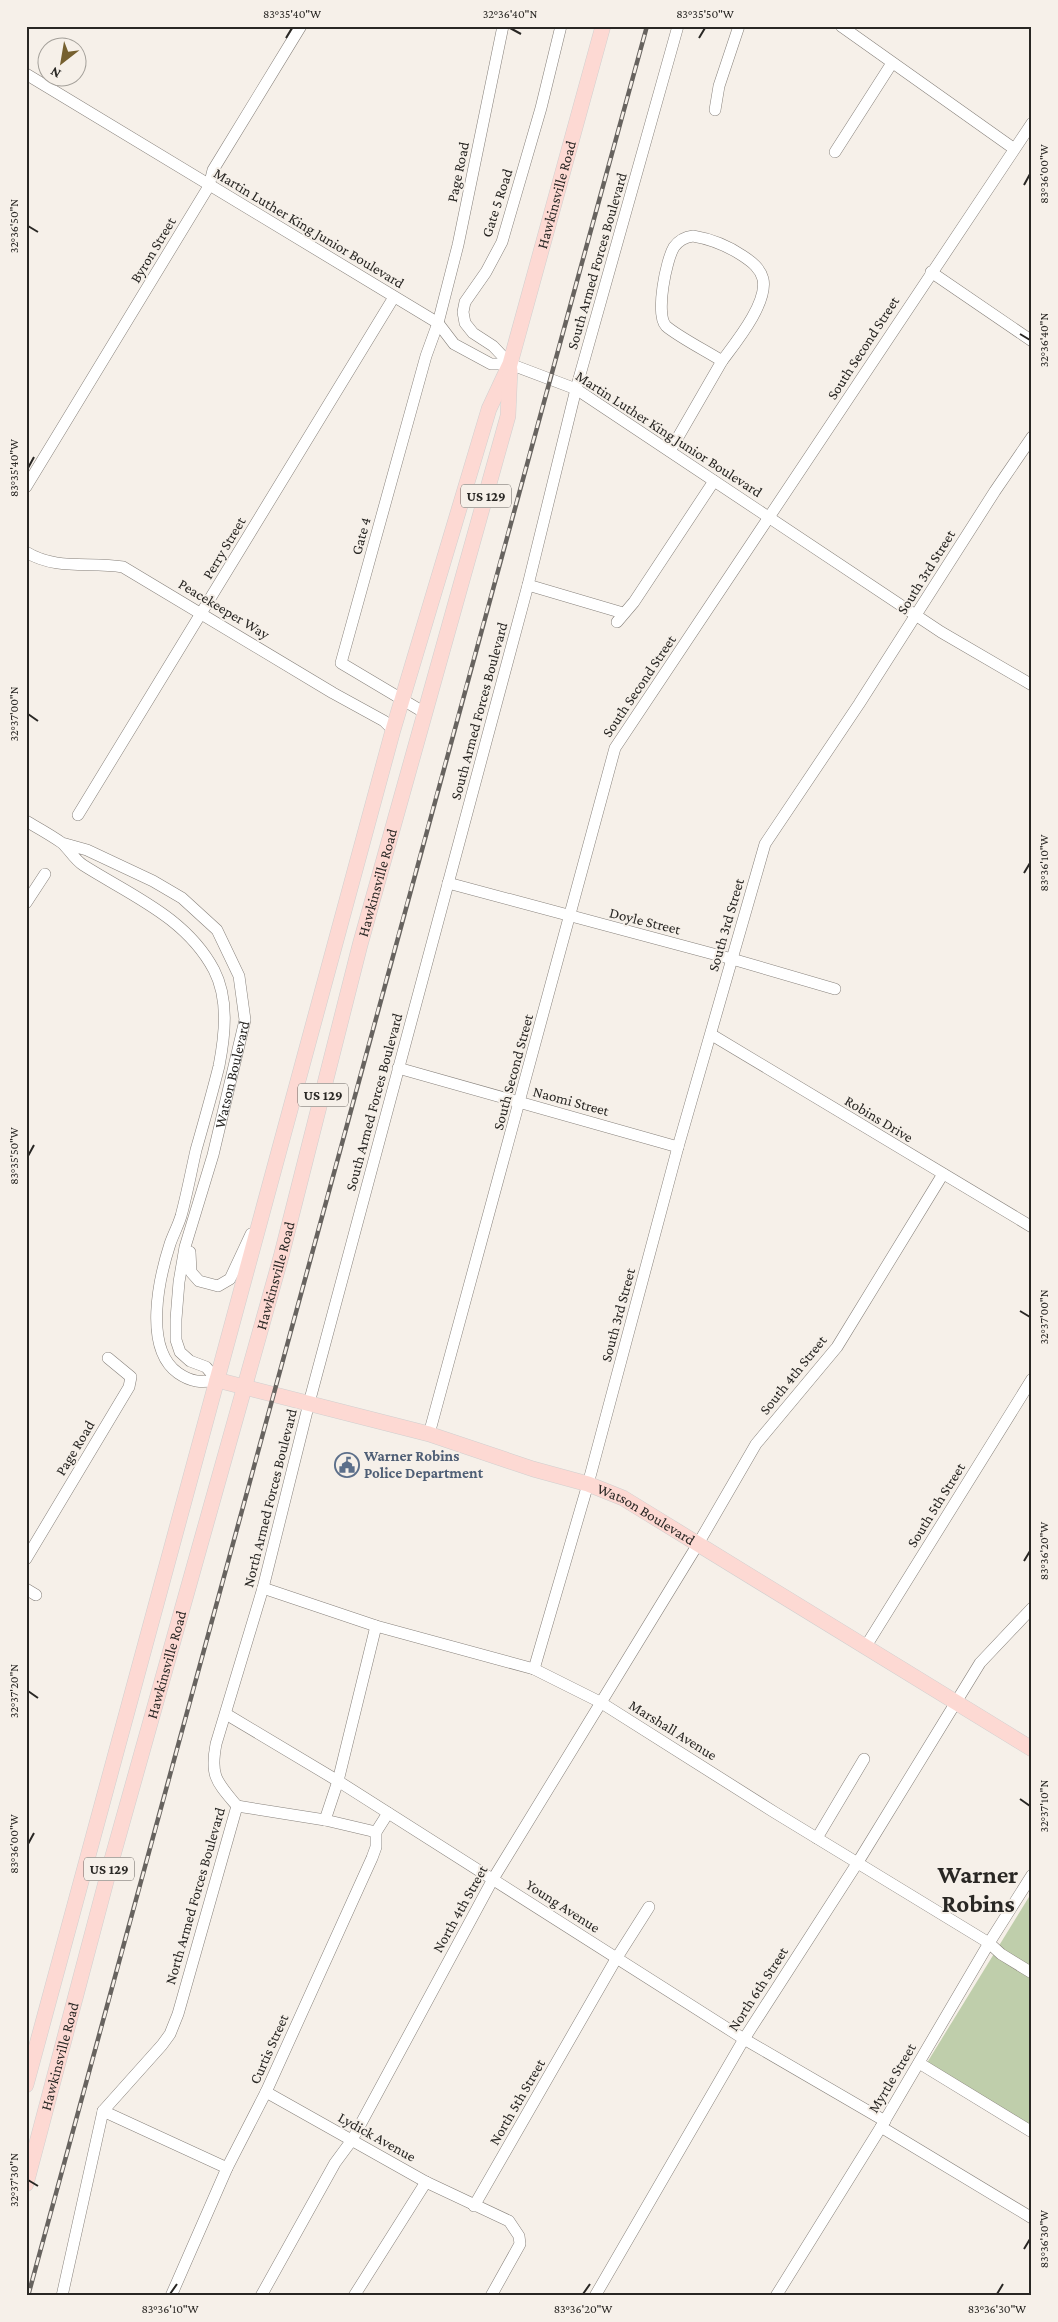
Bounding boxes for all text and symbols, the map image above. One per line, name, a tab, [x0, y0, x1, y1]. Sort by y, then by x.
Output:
text: 83°35'40"W	[263, 7, 321, 21]
text: 32°36'40"N	[483, 7, 537, 21]
text: 83°35'50"W	[676, 7, 734, 21]
north arrow	[38, 38, 88, 88]
text: N	[47, 64, 64, 82]
street label: Hawkinsville Road	[534, 139, 579, 251]
street label: Page Road	[444, 140, 473, 204]
text: 83°36'00"W	[1037, 144, 1051, 204]
street label: Martin Luther King Junior Boulevard	[210, 165, 407, 292]
street label: Gate 5 Road	[478, 167, 516, 239]
street label: South Armed Forces Boulevard	[564, 171, 630, 351]
text: 32°36'50"N	[7, 199, 21, 253]
street label: Byron Street	[127, 213, 180, 286]
street label: South Second Street	[824, 293, 903, 402]
text: 32°36'40"N	[1037, 313, 1051, 367]
street label: Martin Luther King Junior Boulevard	[572, 368, 765, 501]
text: 83°35'40"W	[7, 439, 21, 497]
road number: US 129	[461, 484, 511, 508]
street label: Perry Street	[199, 513, 250, 582]
street label: Gate 4	[348, 515, 374, 557]
street label: South 3rd Street	[894, 526, 959, 617]
street label: Peacekeeper Way	[175, 576, 272, 643]
street label: South Armed Forces Boulevard	[448, 620, 510, 802]
street label: South Second Street	[599, 631, 680, 740]
text: 32°37'00"N	[7, 686, 21, 742]
street label: Hawkinsville Road	[355, 827, 400, 938]
text: 83°36'10"W	[1037, 835, 1051, 891]
street label: South 3rd Street	[705, 876, 747, 973]
street label: Doyle Street	[607, 904, 683, 939]
street label: South Armed Forces Boulevard	[343, 1011, 405, 1193]
street label: South Second Street	[490, 1011, 536, 1132]
street label: Watson Boulevard	[212, 1019, 253, 1130]
street label: Naomi Street	[531, 1083, 612, 1119]
road number: US 129	[298, 1084, 348, 1106]
street label: Robins Drive	[842, 1092, 916, 1146]
text: 83°35'50"W	[7, 1127, 21, 1185]
street label: Hawkinsville Road	[253, 1220, 298, 1332]
street label: South 3rd Street	[598, 1265, 638, 1364]
text: 32°37'00"N	[1037, 1289, 1051, 1345]
street label: South 4th Street	[756, 1332, 830, 1418]
street label: North Armed Forces Boulevard	[240, 1407, 300, 1589]
street label: Page Road	[52, 1418, 99, 1479]
place label: Warner Robins Police Department	[363, 1448, 484, 1481]
public building icon: Warner Robins Police Department	[334, 1452, 360, 1478]
street label: South 5th Street	[904, 1459, 969, 1550]
street label: Watson Boulevard	[595, 1480, 698, 1548]
text: 83°36'20"W	[1037, 1522, 1051, 1580]
street label: Hawkinsville Road	[144, 1609, 189, 1720]
text: 32°37'20"N	[7, 1664, 21, 1718]
street label: Marshall Avenue	[626, 1697, 720, 1764]
text: 32°37'10"N	[1037, 1779, 1051, 1832]
street label: North Armed Forces Boulevard	[162, 1806, 228, 1986]
text: 83°36'00"W	[7, 1814, 21, 1874]
road number: US 129	[84, 1858, 134, 1880]
district label: Warner Robins	[937, 1861, 1018, 1917]
street label: North 4th Street	[429, 1862, 491, 1955]
street label: Young Avenue	[523, 1876, 603, 1937]
street label: North 6th Street	[725, 1943, 792, 2034]
street label: Hawkinsville Road	[38, 2000, 82, 2112]
street label: Curtis Street	[246, 2011, 292, 2086]
street label: Myrtle Street	[865, 2039, 920, 2116]
street label: North 5th Street	[486, 2055, 549, 2148]
street label: Lydick Avenue	[335, 2109, 419, 2166]
text: 32°37'30"N	[7, 2153, 21, 2207]
text: 83°36'30"W	[1037, 2210, 1051, 2268]
text: 83°36'10"W	[142, 2302, 198, 2316]
text: 83°36'20"W	[554, 2302, 612, 2316]
text: 83°36'30"W	[968, 2302, 1026, 2316]

